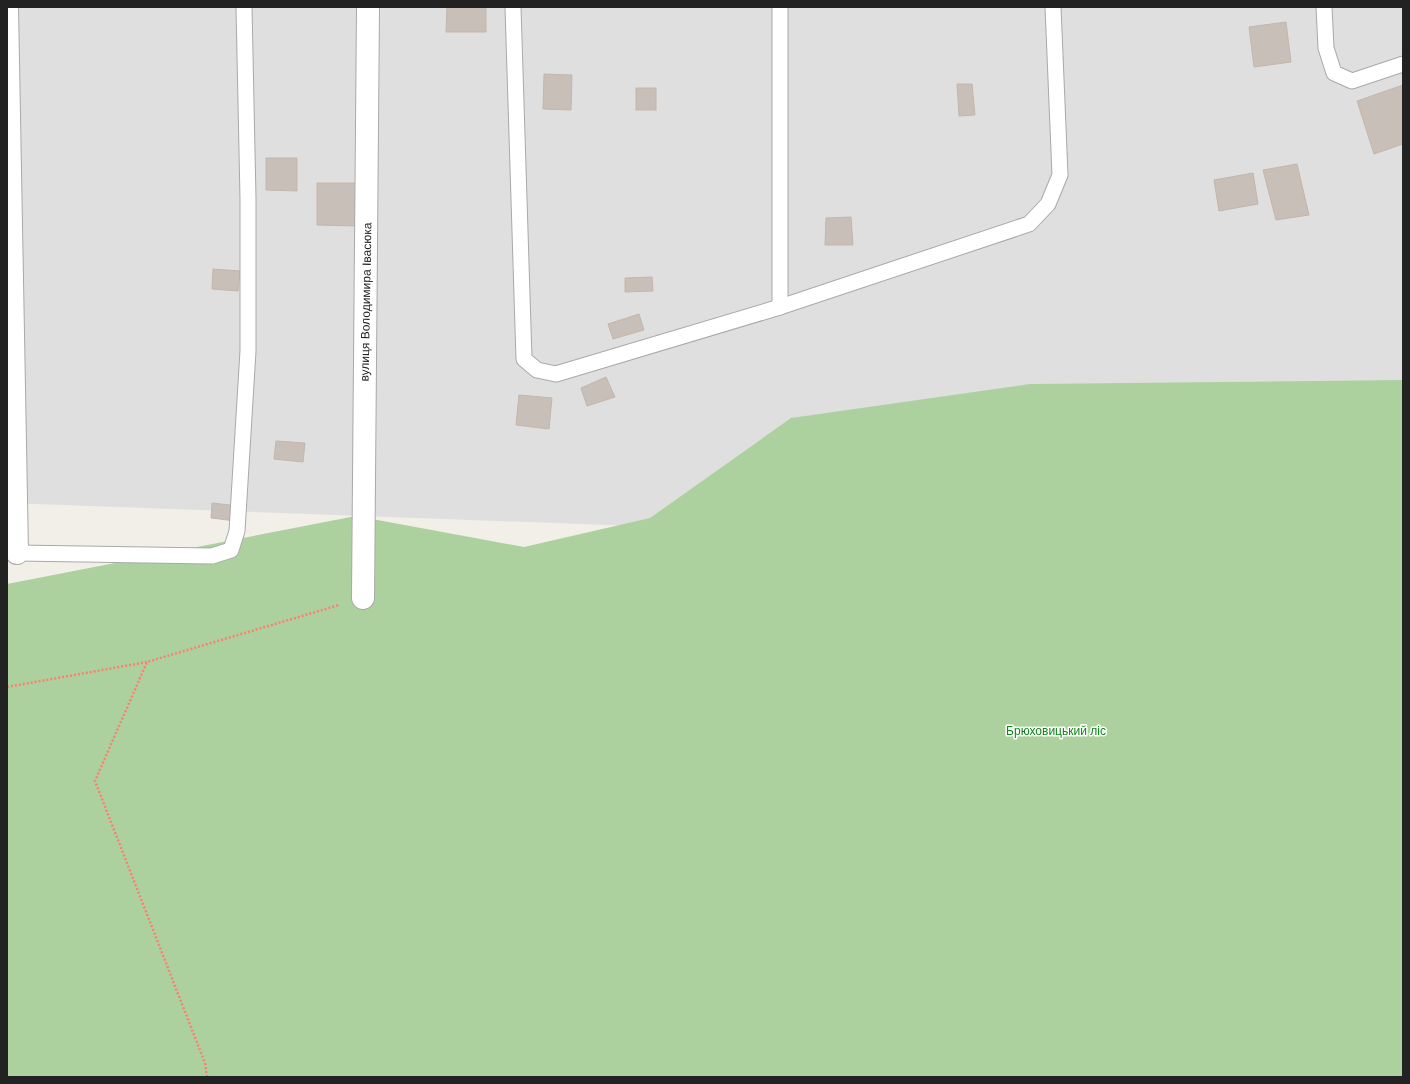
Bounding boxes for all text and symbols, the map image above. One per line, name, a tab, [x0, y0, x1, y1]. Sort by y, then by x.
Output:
street label: вулиця Володимира Івасюка	[358, 222, 374, 382]
park label: Брюховицький ліс	[1006, 724, 1106, 738]

